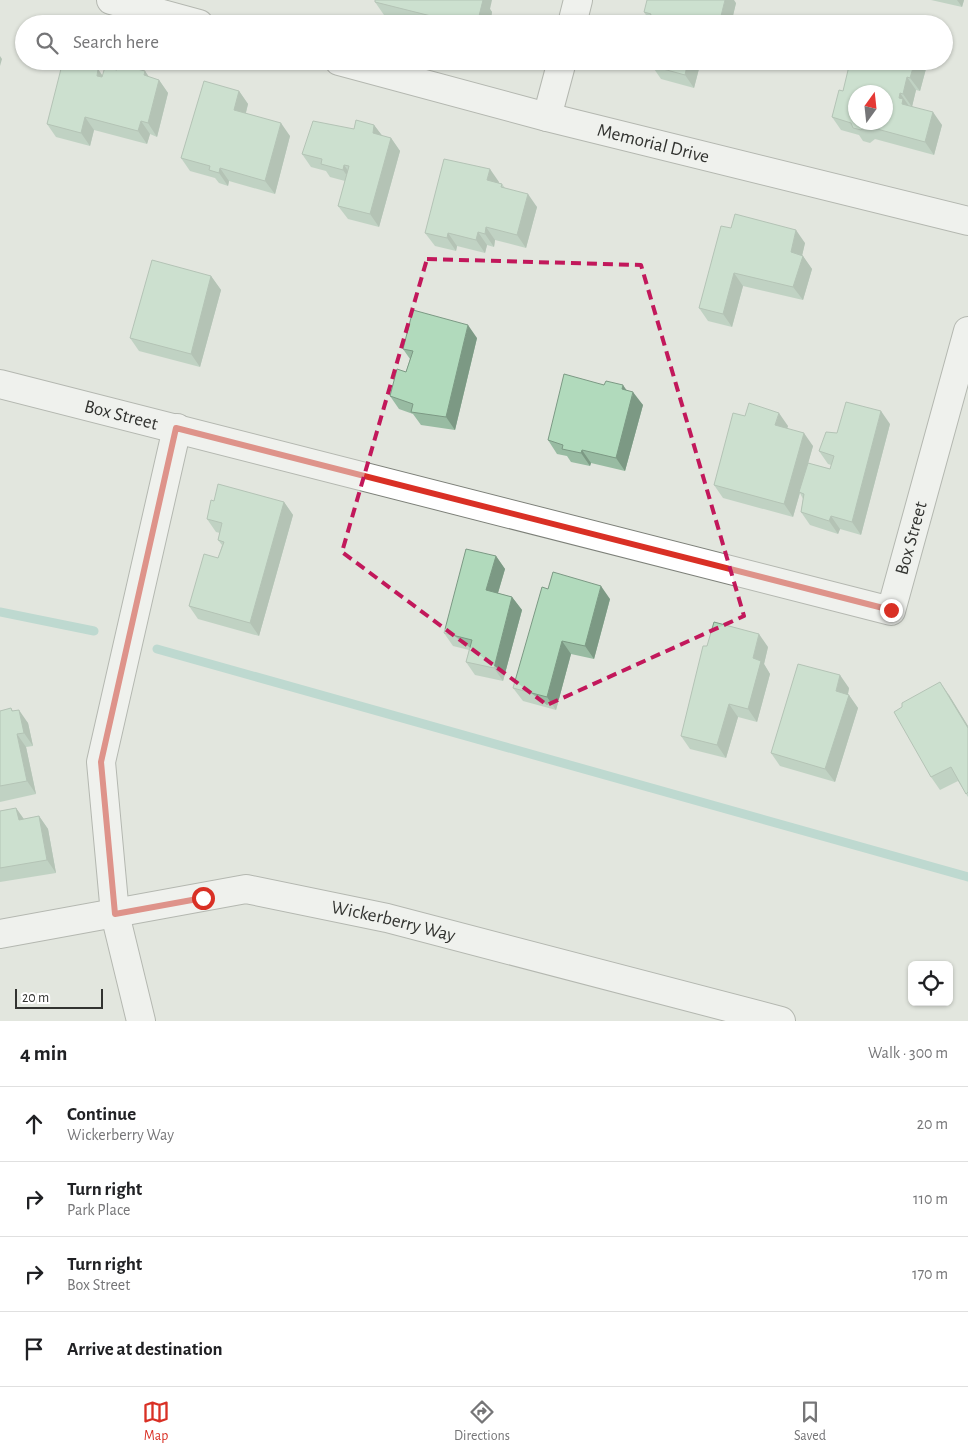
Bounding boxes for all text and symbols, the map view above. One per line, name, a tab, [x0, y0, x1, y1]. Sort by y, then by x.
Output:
search box	[15, 15, 953, 70]
icon: search	[33, 29, 61, 57]
text: Search here	[73, 33, 159, 52]
north arrow	[848, 85, 893, 130]
street label: Memorial Drive	[595, 120, 711, 166]
street label: Box Street	[82, 396, 160, 433]
street label: Box Street	[892, 499, 930, 577]
route end	[880, 599, 903, 622]
route start	[192, 887, 215, 910]
street label: Wickerberry Way	[330, 897, 458, 945]
map controls	[908, 961, 953, 1006]
button: locate	[908, 961, 953, 1006]
scale bar	[15, 986, 102, 1009]
text: 20 m	[22, 991, 49, 1005]
text: 4 min	[20, 1043, 67, 1064]
text: Walk · 300 m	[868, 1045, 948, 1061]
text: Continue	[67, 1105, 136, 1124]
icon: ahead	[20, 1110, 48, 1138]
text: 20 m	[917, 1116, 948, 1132]
text: Wickerberry Way	[67, 1127, 174, 1143]
text: Turn right	[67, 1180, 142, 1199]
icon: right	[20, 1185, 48, 1213]
text: 110 m	[913, 1191, 948, 1207]
text: Park Place	[67, 1202, 130, 1218]
text: Turn right	[67, 1255, 142, 1274]
icon: right	[20, 1260, 48, 1288]
text: 170 m	[912, 1266, 948, 1282]
text: Box Street	[67, 1277, 130, 1293]
icon: arrive	[20, 1335, 48, 1363]
text: Arrive at destination	[67, 1340, 223, 1359]
tab: Map	[142, 1398, 170, 1445]
tab: Directions	[454, 1398, 510, 1445]
tab: Saved	[794, 1398, 826, 1445]

